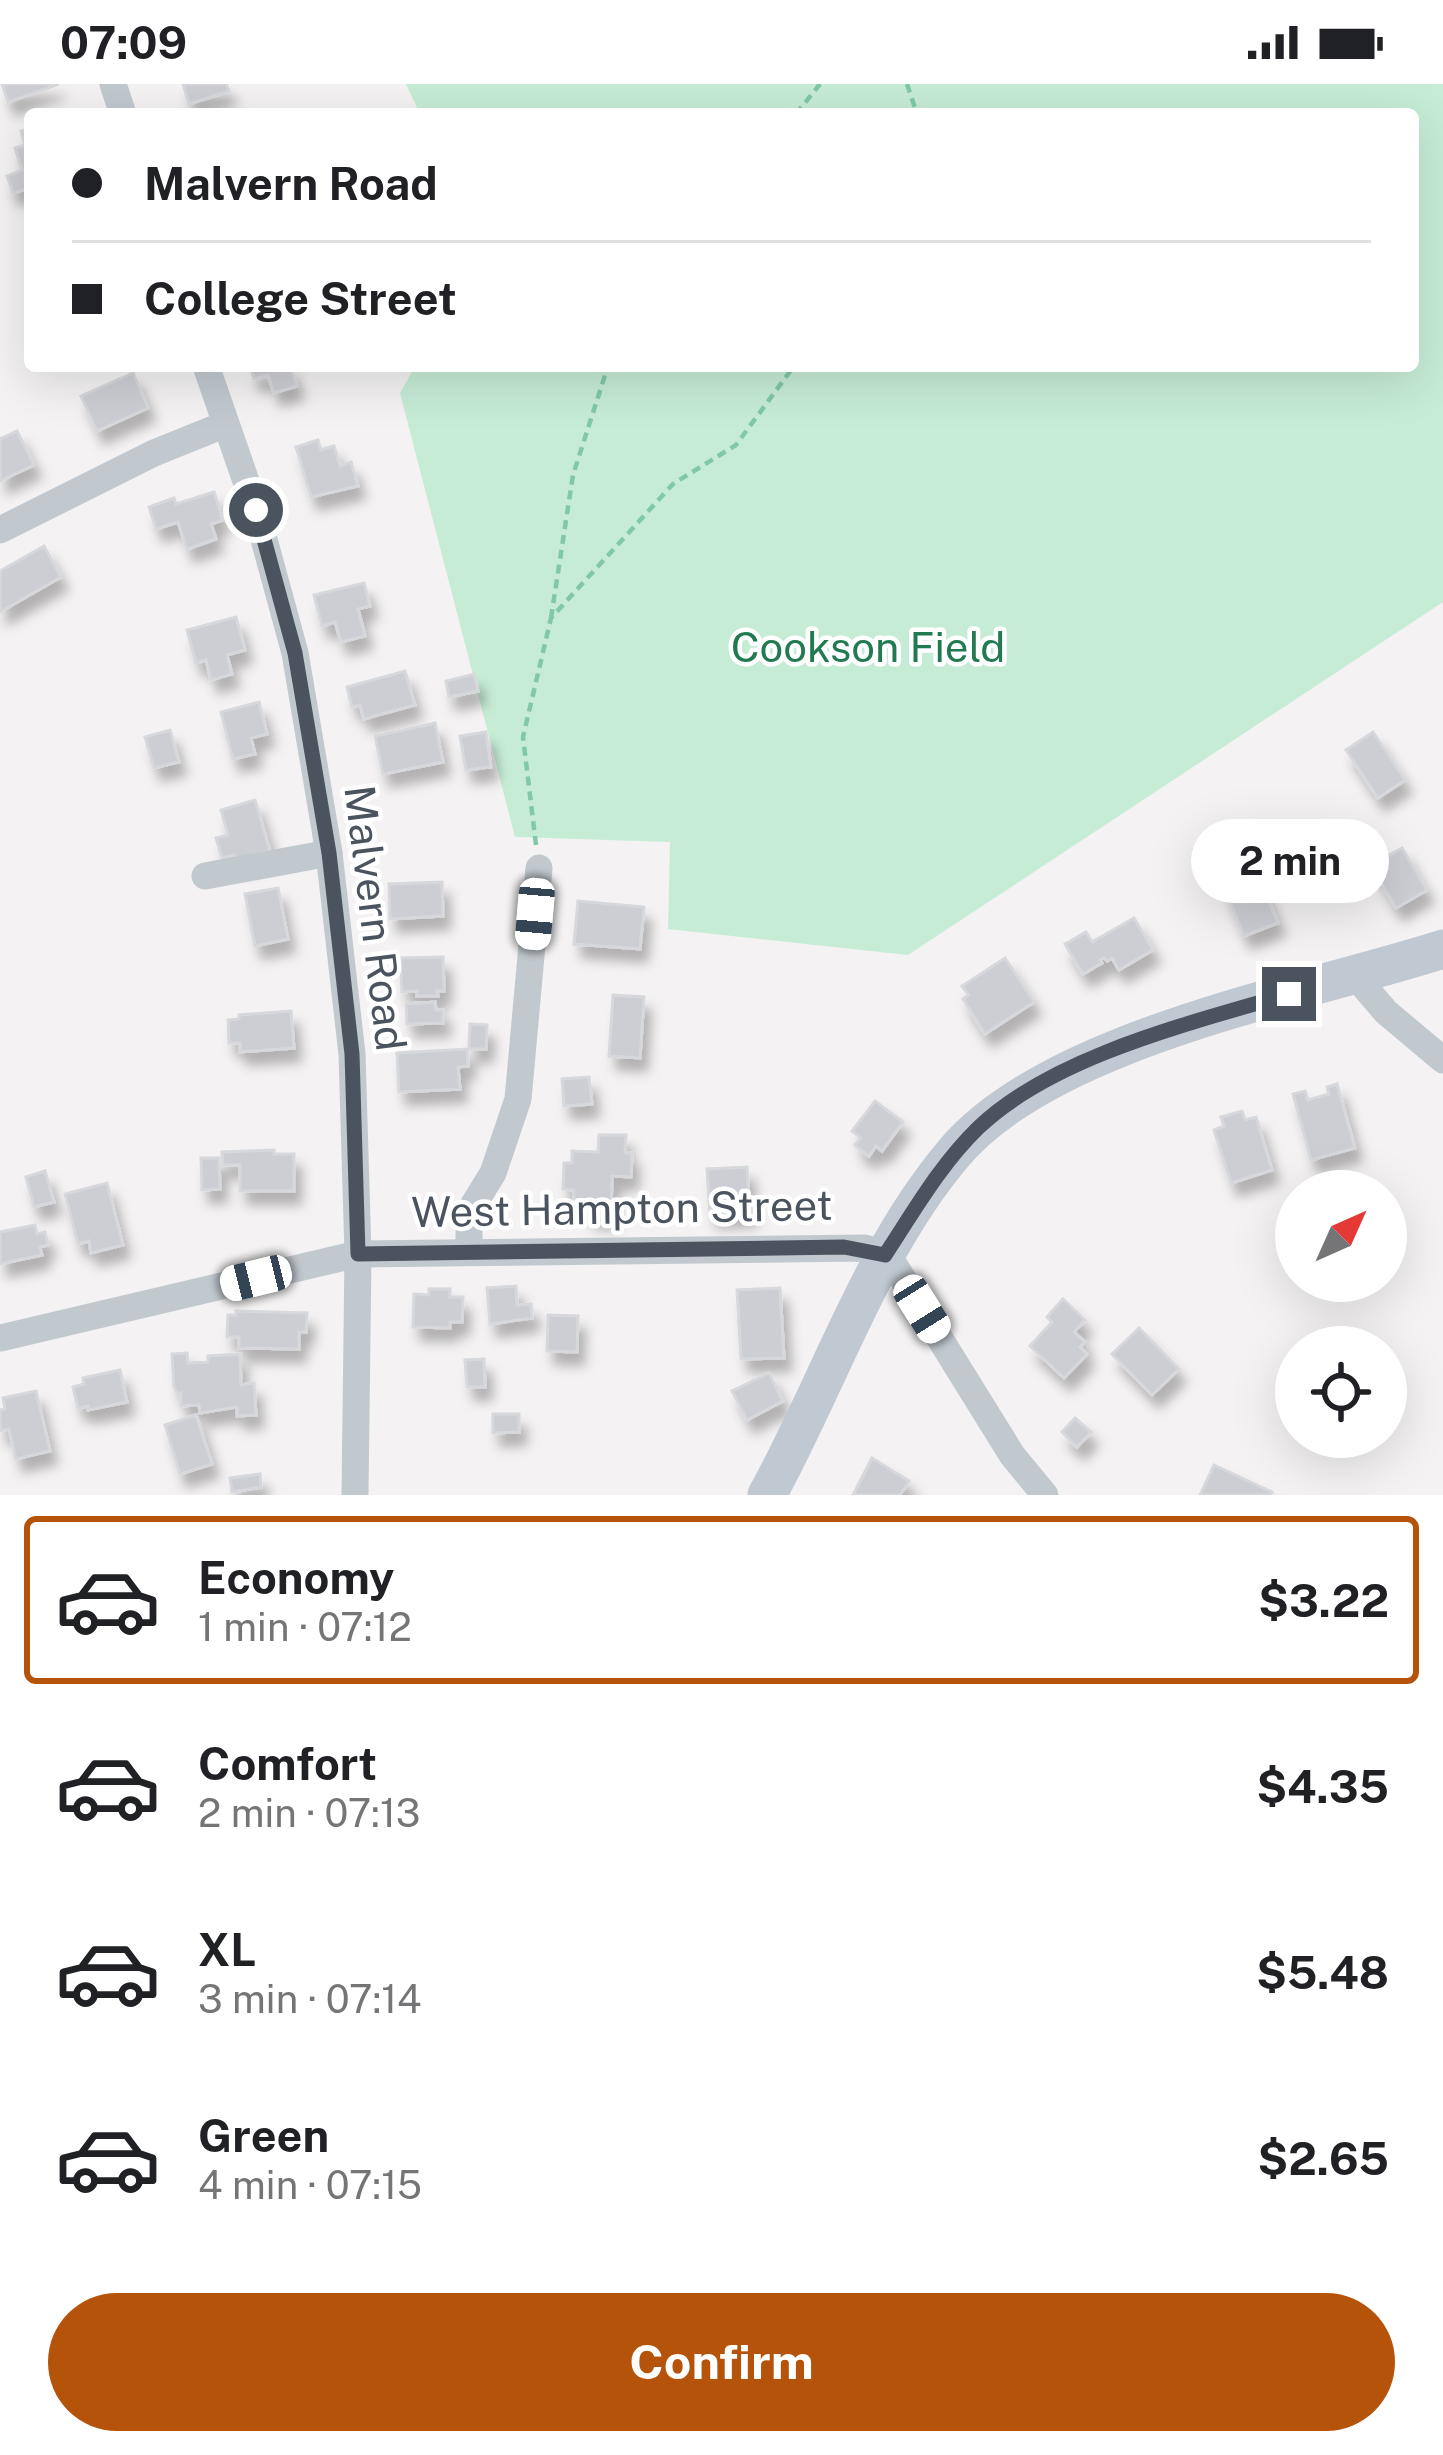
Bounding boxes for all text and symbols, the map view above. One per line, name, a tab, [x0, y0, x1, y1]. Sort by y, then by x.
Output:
text: 07:09	[60, 16, 187, 69]
text: Malvern Road	[144, 157, 438, 210]
text: College Street	[144, 272, 457, 325]
route start	[229, 483, 283, 537]
park label: Cookson Field	[731, 622, 1005, 671]
street label: Malvern Road	[335, 782, 417, 1054]
callout: 2 min	[1190, 820, 1388, 904]
text: 2 min	[1239, 838, 1341, 884]
car	[514, 877, 556, 951]
route end	[1262, 967, 1316, 1021]
north arrow	[1275, 1170, 1407, 1302]
map controls	[1275, 1170, 1407, 1458]
street label: West Hampton Street	[411, 1180, 833, 1236]
car	[217, 1252, 295, 1304]
car	[888, 1269, 956, 1349]
button: locate	[1275, 1326, 1407, 1458]
icon: car	[54, 1546, 162, 1654]
text: Economy	[198, 1551, 394, 1604]
text: $3.22	[1258, 1574, 1389, 1627]
text: 1 min · 07:12	[198, 1604, 412, 1650]
icon: car	[54, 1732, 162, 1840]
text: Comfort	[198, 1737, 377, 1790]
text: $4.35	[1256, 1760, 1389, 1813]
text: 2 min · 07:13	[198, 1790, 420, 1836]
icon: car	[54, 1918, 162, 2026]
text: XL	[198, 1923, 256, 1976]
text: $5.48	[1256, 1946, 1389, 1999]
text: 3 min · 07:14	[198, 1976, 422, 2022]
icon: car	[54, 2104, 162, 2212]
text: Green	[198, 2109, 329, 2162]
text: $2.65	[1258, 2132, 1389, 2185]
text: 4 min · 07:15	[198, 2162, 422, 2208]
button: Confirm	[48, 2293, 1395, 2431]

